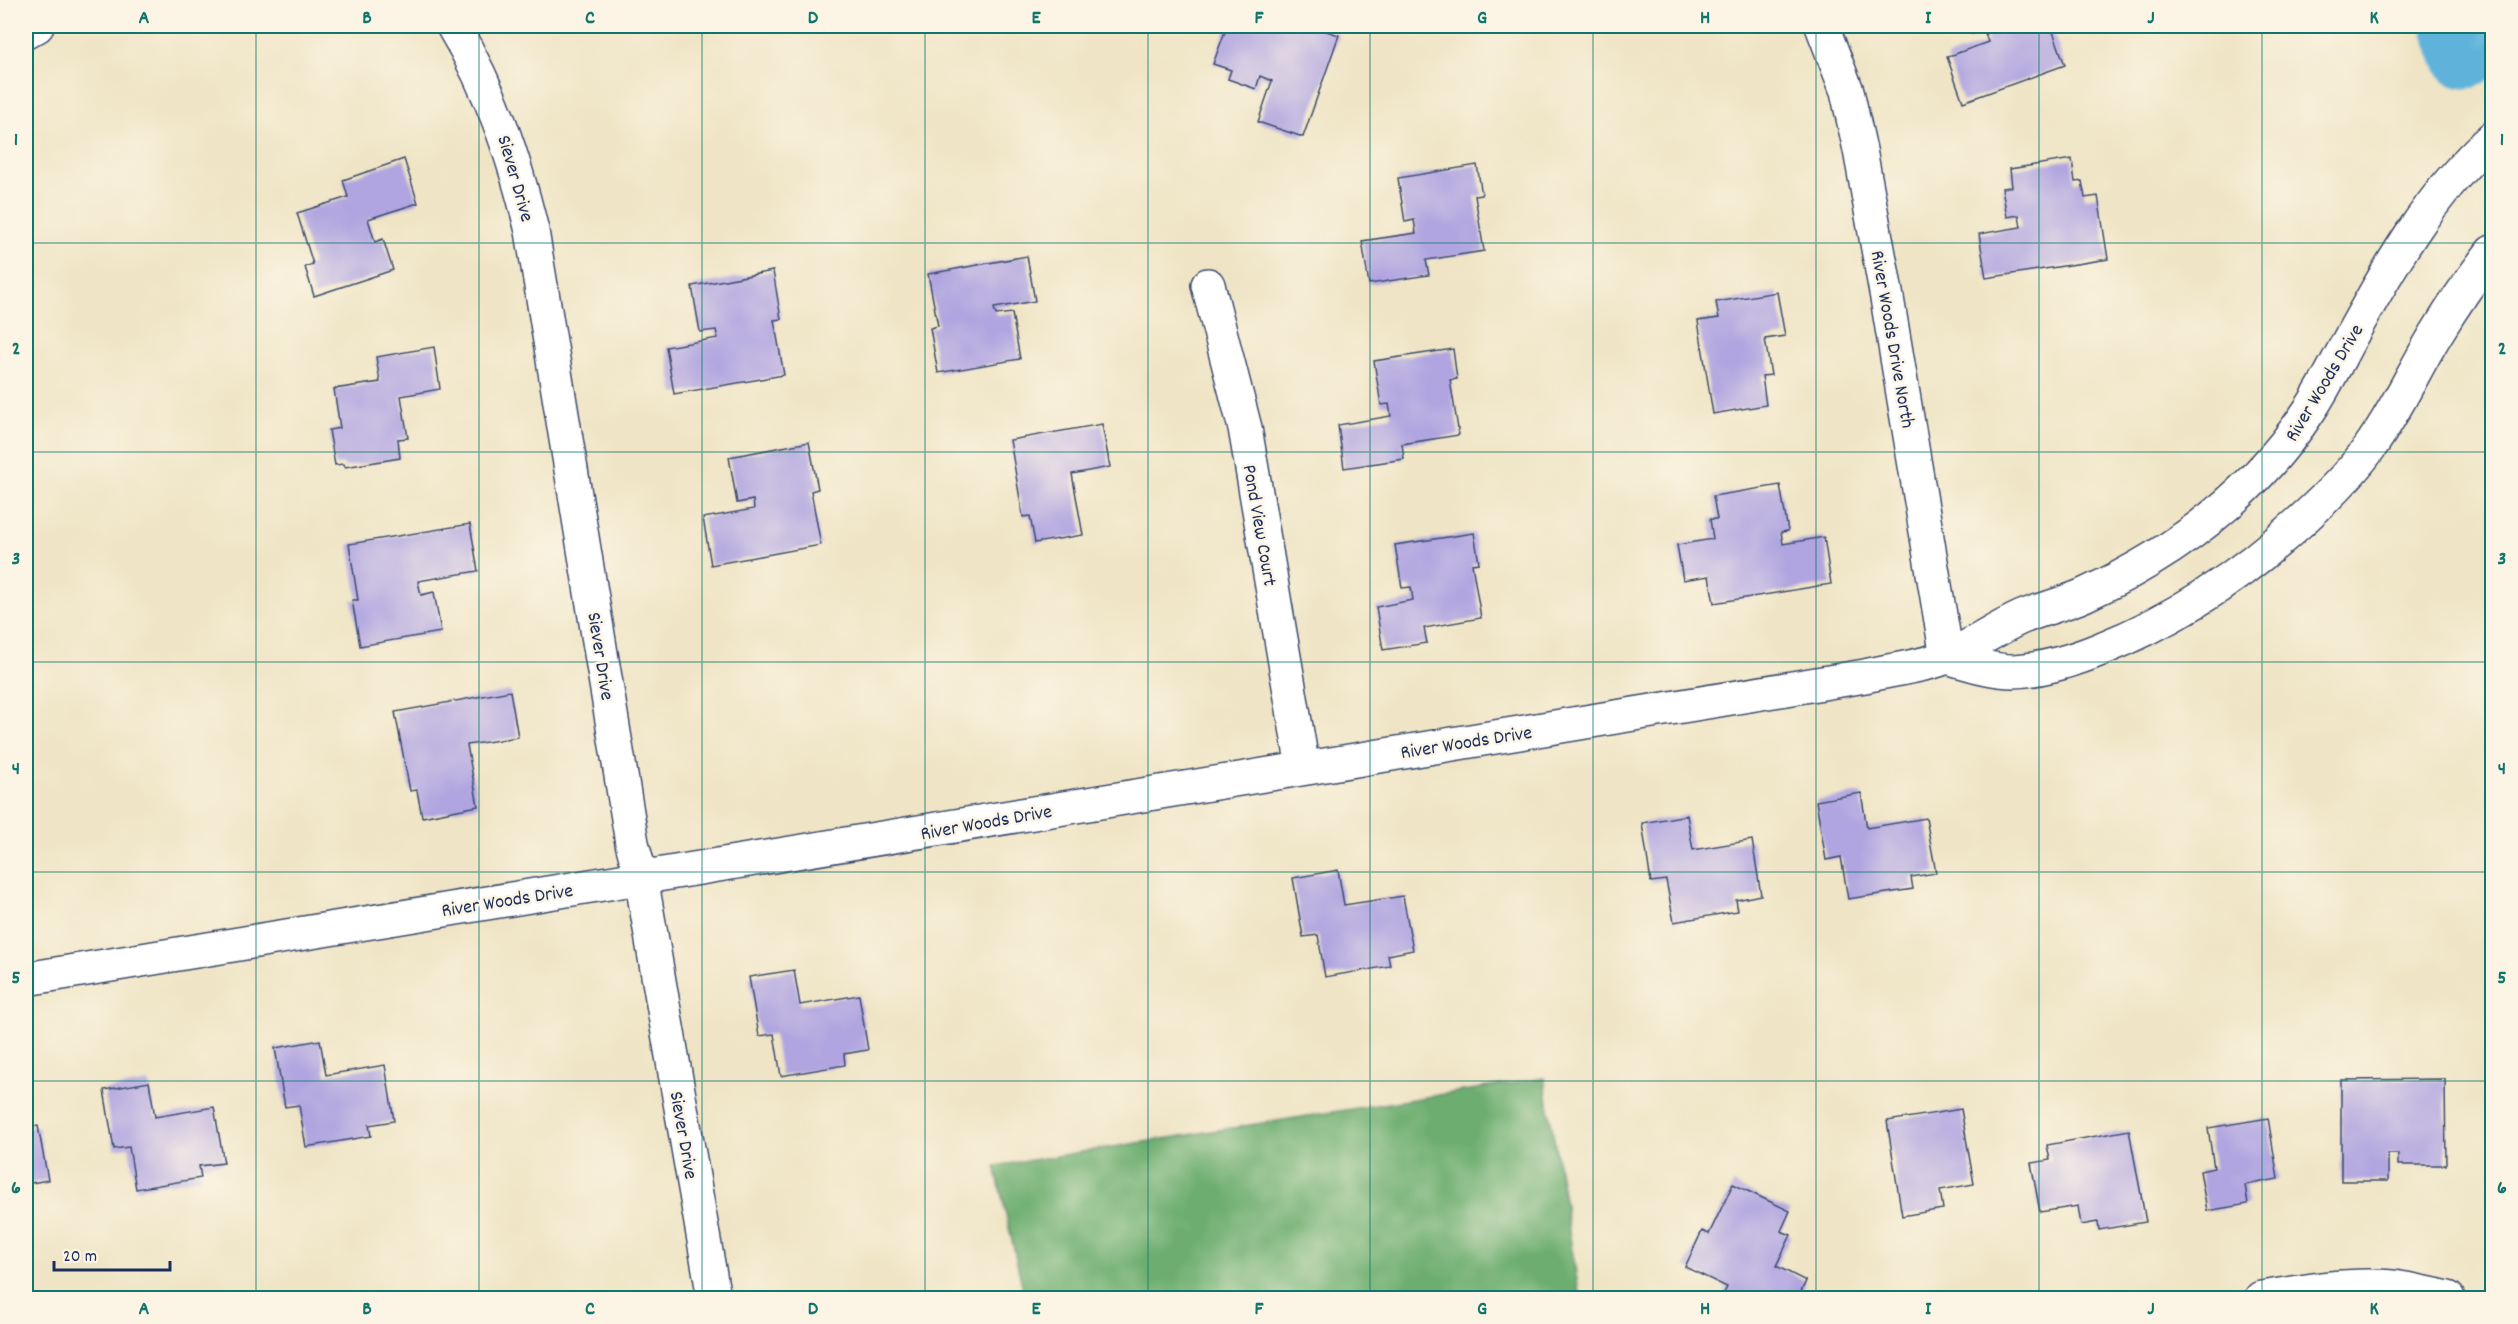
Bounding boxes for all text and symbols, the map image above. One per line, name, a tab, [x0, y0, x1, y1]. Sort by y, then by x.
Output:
text: A	[139, 5, 150, 33]
text: B	[362, 5, 372, 33]
text: C	[585, 5, 595, 33]
text: D	[808, 5, 819, 33]
text: E	[1031, 5, 1041, 33]
text: F	[1255, 5, 1265, 33]
text: G	[1477, 5, 1487, 33]
text: H	[1700, 5, 1710, 33]
text: I	[1925, 5, 1932, 33]
text: J	[2147, 5, 2155, 33]
text: K	[2369, 5, 2379, 33]
text: 1	[14, 127, 18, 155]
text: 1	[2500, 127, 2504, 155]
street label: Siever Drive	[488, 132, 540, 226]
street label: River Woods Drive North	[1862, 248, 1920, 431]
street label: River Woods Drive	[2279, 319, 2372, 448]
text: 2	[12, 336, 20, 364]
text: 2	[2498, 336, 2506, 364]
street label: Pond View Court	[1234, 463, 1283, 588]
text: 3	[12, 546, 20, 574]
text: 3	[2498, 546, 2506, 574]
street label: Siever Drive	[578, 610, 620, 703]
street label: River Woods Drive	[1399, 720, 1534, 768]
text: 4	[12, 756, 20, 784]
text: 4	[2498, 756, 2506, 784]
street label: River Woods Drive	[919, 799, 1055, 849]
street label: River Woods Drive	[440, 878, 575, 926]
text: 5	[11, 965, 21, 993]
text: 5	[2497, 965, 2507, 993]
street label: Siever Drive	[661, 1089, 704, 1182]
text: 6	[11, 1175, 21, 1203]
text: 6	[2497, 1175, 2507, 1203]
scale bar	[54, 1234, 170, 1272]
text: 20 m	[63, 1245, 97, 1270]
text: A	[139, 1296, 150, 1324]
text: B	[362, 1296, 372, 1324]
text: C	[585, 1296, 595, 1324]
text: D	[808, 1296, 819, 1324]
text: E	[1031, 1296, 1041, 1324]
text: F	[1255, 1296, 1265, 1324]
text: G	[1477, 1296, 1487, 1324]
text: H	[1700, 1296, 1710, 1324]
text: I	[1925, 1296, 1932, 1324]
text: J	[2147, 1296, 2155, 1324]
text: K	[2369, 1296, 2379, 1324]

